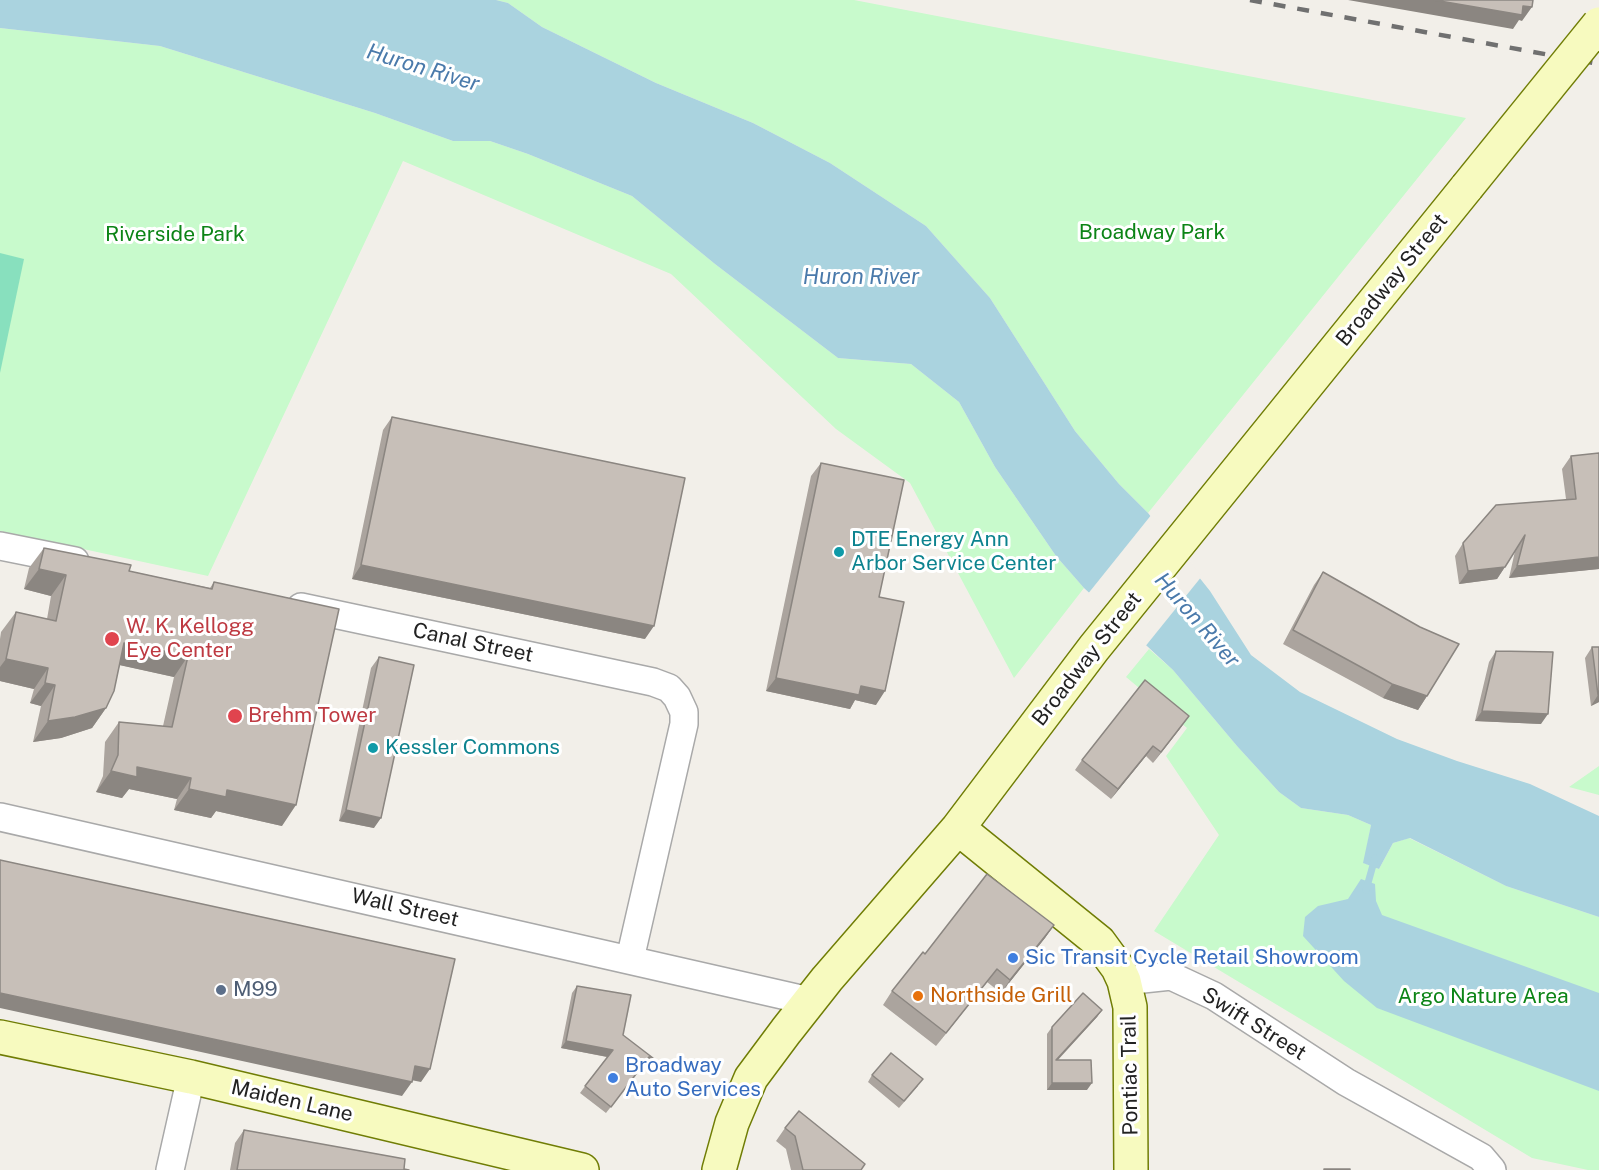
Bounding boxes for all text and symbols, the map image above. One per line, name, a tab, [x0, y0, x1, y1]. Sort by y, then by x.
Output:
water label: Huron River	[363, 38, 483, 98]
street label: Broadway Street	[1331, 209, 1453, 351]
park label: Broadway Park	[1079, 220, 1225, 246]
park label: Riverside Park	[105, 222, 245, 248]
water label: Huron River	[803, 264, 919, 290]
place label: DTE Energy Ann Arbor Service Center	[851, 527, 1056, 577]
marker: DTE Energy Ann Arbor Service Center	[832, 545, 846, 559]
water label: Huron River	[1149, 567, 1245, 673]
street label: Broadway Street	[1027, 587, 1147, 731]
place label: W. K. Kellogg Eye Center	[126, 614, 254, 664]
street label: Canal Street	[411, 618, 535, 668]
marker: W. K. Kellogg Eye Center	[103, 630, 121, 648]
place label: Brehm Tower	[248, 703, 376, 729]
marker: Brehm Tower	[226, 707, 244, 725]
place label: Kessler Commons	[385, 735, 560, 761]
marker: Kessler Commons	[366, 741, 380, 755]
street label: Wall Street	[349, 883, 461, 933]
place label: Sic Transit Cycle Retail Showroom	[1025, 945, 1359, 971]
marker: Sic Transit Cycle Retail Showroom	[1006, 951, 1020, 965]
place label: M99	[233, 977, 278, 1003]
street label: Swift Street	[1197, 982, 1311, 1066]
marker: M99	[214, 983, 228, 997]
place label: Northside Grill	[930, 983, 1072, 1009]
park label: Argo Nature Area	[1397, 984, 1569, 1010]
marker: Northside Grill	[911, 989, 925, 1003]
street label: Pontiac Trail	[1116, 1014, 1144, 1136]
place label: Broadway Auto Services	[625, 1053, 761, 1103]
marker: Broadway Auto Services	[606, 1071, 620, 1085]
street label: Maiden Lane	[229, 1075, 355, 1127]

